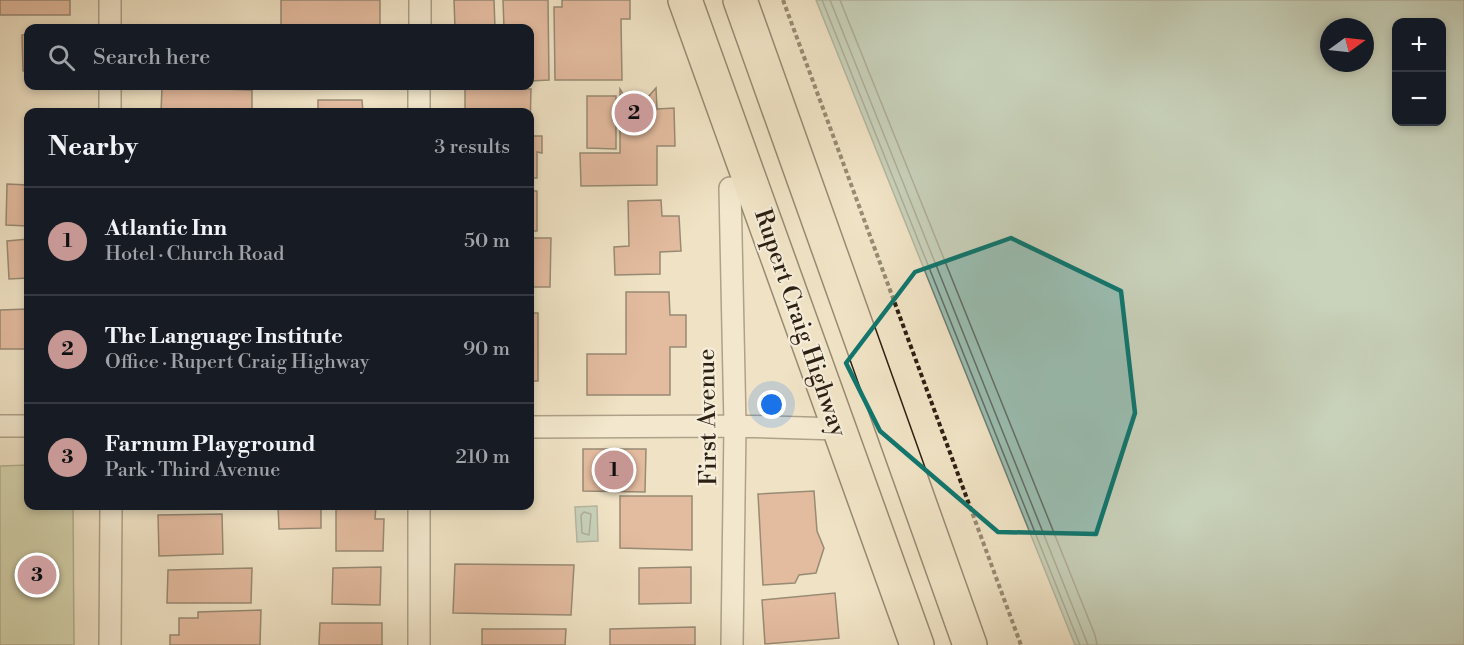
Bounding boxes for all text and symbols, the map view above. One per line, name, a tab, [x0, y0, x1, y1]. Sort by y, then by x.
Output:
north arrow	[1320, 18, 1374, 72]
map controls	[1392, 18, 1446, 126]
button: +	[1392, 18, 1446, 72]
search box	[24, 24, 534, 90]
icon: search	[45, 41, 78, 74]
text: Search here	[93, 44, 210, 71]
button: −	[1392, 72, 1446, 126]
pin: 2	[614, 90, 654, 136]
text: Nearby	[48, 131, 138, 163]
text: 3 results	[434, 135, 510, 160]
street label: Rupert Craig Highway	[747, 205, 853, 441]
text: Atlantic Inn	[105, 215, 227, 242]
text: 1	[63, 229, 72, 254]
text: 50 m	[464, 229, 510, 254]
text: Hotel · Church Road	[105, 242, 284, 267]
text: The Language Institute	[105, 323, 343, 350]
text: 2	[61, 337, 74, 362]
text: 90 m	[463, 337, 510, 362]
street label: First Avenue	[692, 348, 724, 486]
text: Office · Rupert Craig Highway	[105, 350, 370, 375]
your location	[757, 390, 786, 419]
text: Farnum Playground	[105, 431, 316, 458]
text: 3	[61, 445, 74, 470]
text: 210 m	[455, 445, 510, 470]
pin: 1	[594, 448, 634, 492]
text: Park · Third Avenue	[105, 458, 280, 483]
pin: 3	[18, 552, 57, 598]

